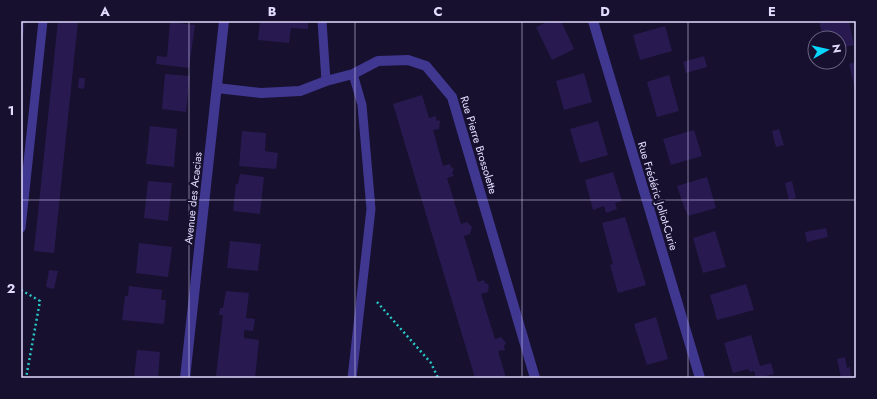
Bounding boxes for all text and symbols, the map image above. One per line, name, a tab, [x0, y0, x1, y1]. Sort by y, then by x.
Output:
text: A	[99, 2, 110, 21]
text: B	[268, 2, 277, 21]
text: C	[433, 2, 443, 21]
text: D	[600, 2, 610, 21]
text: E	[768, 2, 776, 21]
north arrow	[807, 30, 847, 70]
text: N	[828, 43, 845, 54]
street label: Rue Pierre Brossolette	[457, 94, 502, 196]
text: 1	[8, 101, 14, 120]
street label: Rue Frédéric Joliot-Curie	[634, 140, 682, 253]
street label: Avenue des Acacias	[180, 150, 206, 245]
text: 2	[7, 279, 15, 298]

